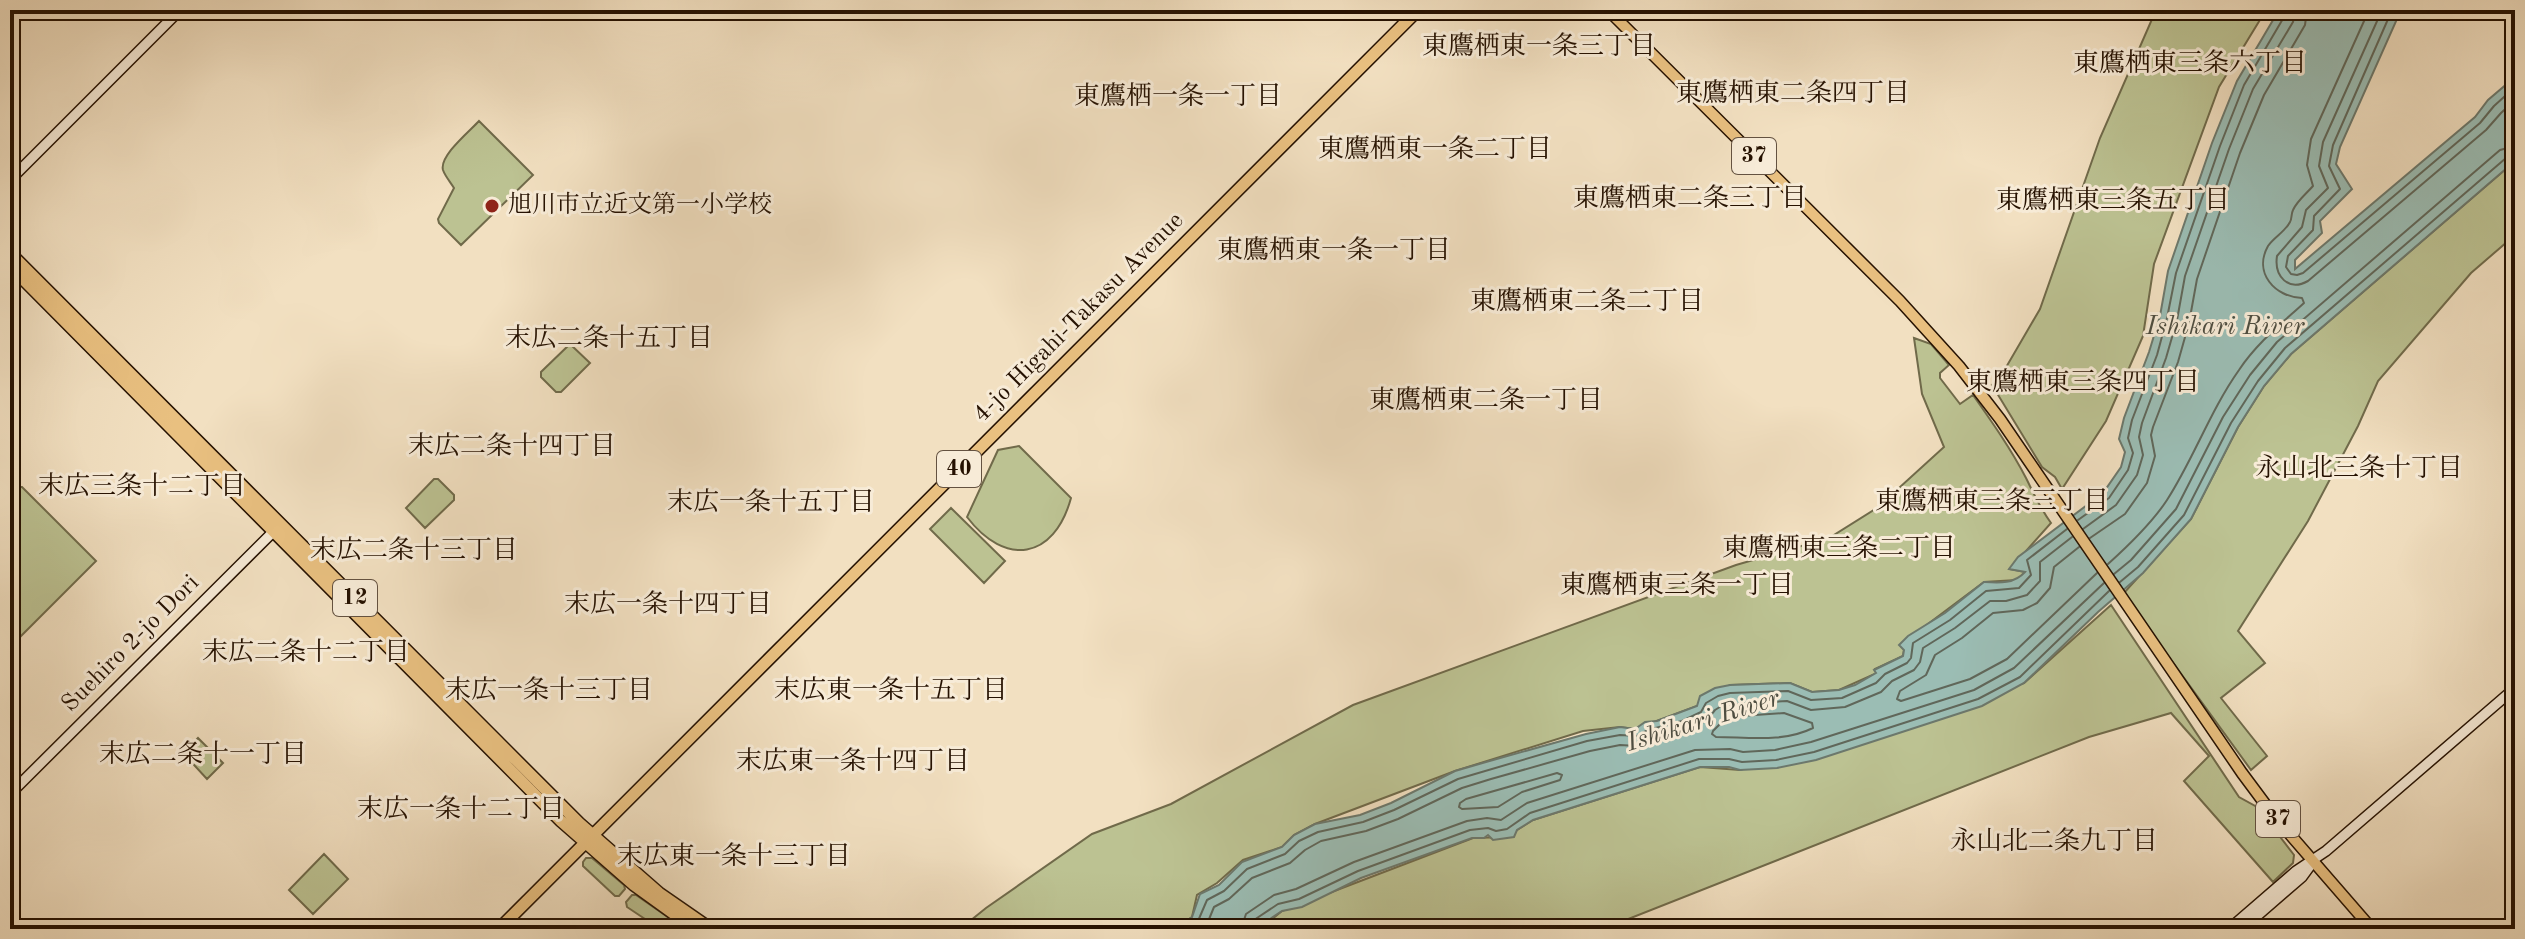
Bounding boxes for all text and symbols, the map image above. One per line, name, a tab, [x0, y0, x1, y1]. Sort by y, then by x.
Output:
district label: 東鷹栖東一条三丁目	[1422, 32, 1656, 60]
district label: 東鷹栖東三条六丁目	[2073, 49, 2307, 77]
district label: 東鷹栖東二条四丁目	[1676, 79, 1910, 107]
district label: 東鷹栖一条一丁目	[1074, 82, 1282, 110]
district label: 東鷹栖東一条二丁目	[1318, 135, 1552, 163]
road number: 37	[1732, 138, 1776, 174]
district label: 東鷹栖東二条三丁目	[1573, 184, 1807, 212]
district label: 東鷹栖東三条五丁目	[1996, 186, 2230, 214]
place label: 旭川市立近文第一小学校	[508, 191, 772, 218]
marker: 旭川市立近文第一小学校	[483, 197, 501, 215]
street label: 4-jo Higahi-Takasu Avenue	[969, 208, 1189, 428]
district label: 東鷹栖東一条一丁目	[1217, 236, 1451, 264]
district label: 東鷹栖東二条二丁目	[1470, 287, 1704, 315]
water label: Ishikari River	[2145, 314, 2305, 340]
district label: 末広二条十五丁目	[505, 324, 713, 352]
district label: 東鷹栖東三条四丁目	[1966, 368, 2200, 396]
district label: 東鷹栖東二条一丁目	[1369, 386, 1603, 414]
district label: 末広二条十四丁目	[408, 432, 616, 460]
road number: 40	[937, 451, 981, 487]
district label: 永山北三条十丁目	[2255, 454, 2463, 482]
district label: 末広三条十二丁目	[38, 472, 246, 500]
district label: 東鷹栖東三条三丁目	[1875, 487, 2109, 515]
district label: 末広一条十五丁目	[667, 488, 875, 516]
district label: 東鷹栖東三条二丁目	[1722, 534, 1956, 562]
district label: 末広二条十三丁目	[310, 536, 518, 564]
street label: Suehiro 2-jo Dori	[58, 571, 204, 717]
district label: 東鷹栖東三条一丁目	[1560, 571, 1794, 599]
road number: 12	[333, 580, 377, 616]
district label: 末広一条十四丁目	[564, 590, 772, 618]
district label: 末広二条十二丁目	[202, 638, 410, 666]
district label: 末広一条十三丁目	[445, 676, 653, 704]
district label: 末広東一条十五丁目	[774, 676, 1008, 704]
water label: Ishikari River	[1622, 685, 1783, 757]
district label: 末広二条十一丁目	[99, 740, 307, 768]
district label: 末広東一条十四丁目	[736, 747, 970, 775]
district label: 末広一条十二丁目	[357, 795, 565, 823]
road number: 37	[2256, 801, 2300, 837]
district label: 永山北二条九丁目	[1950, 827, 2158, 855]
district label: 末広東一条十三丁目	[617, 842, 851, 870]

